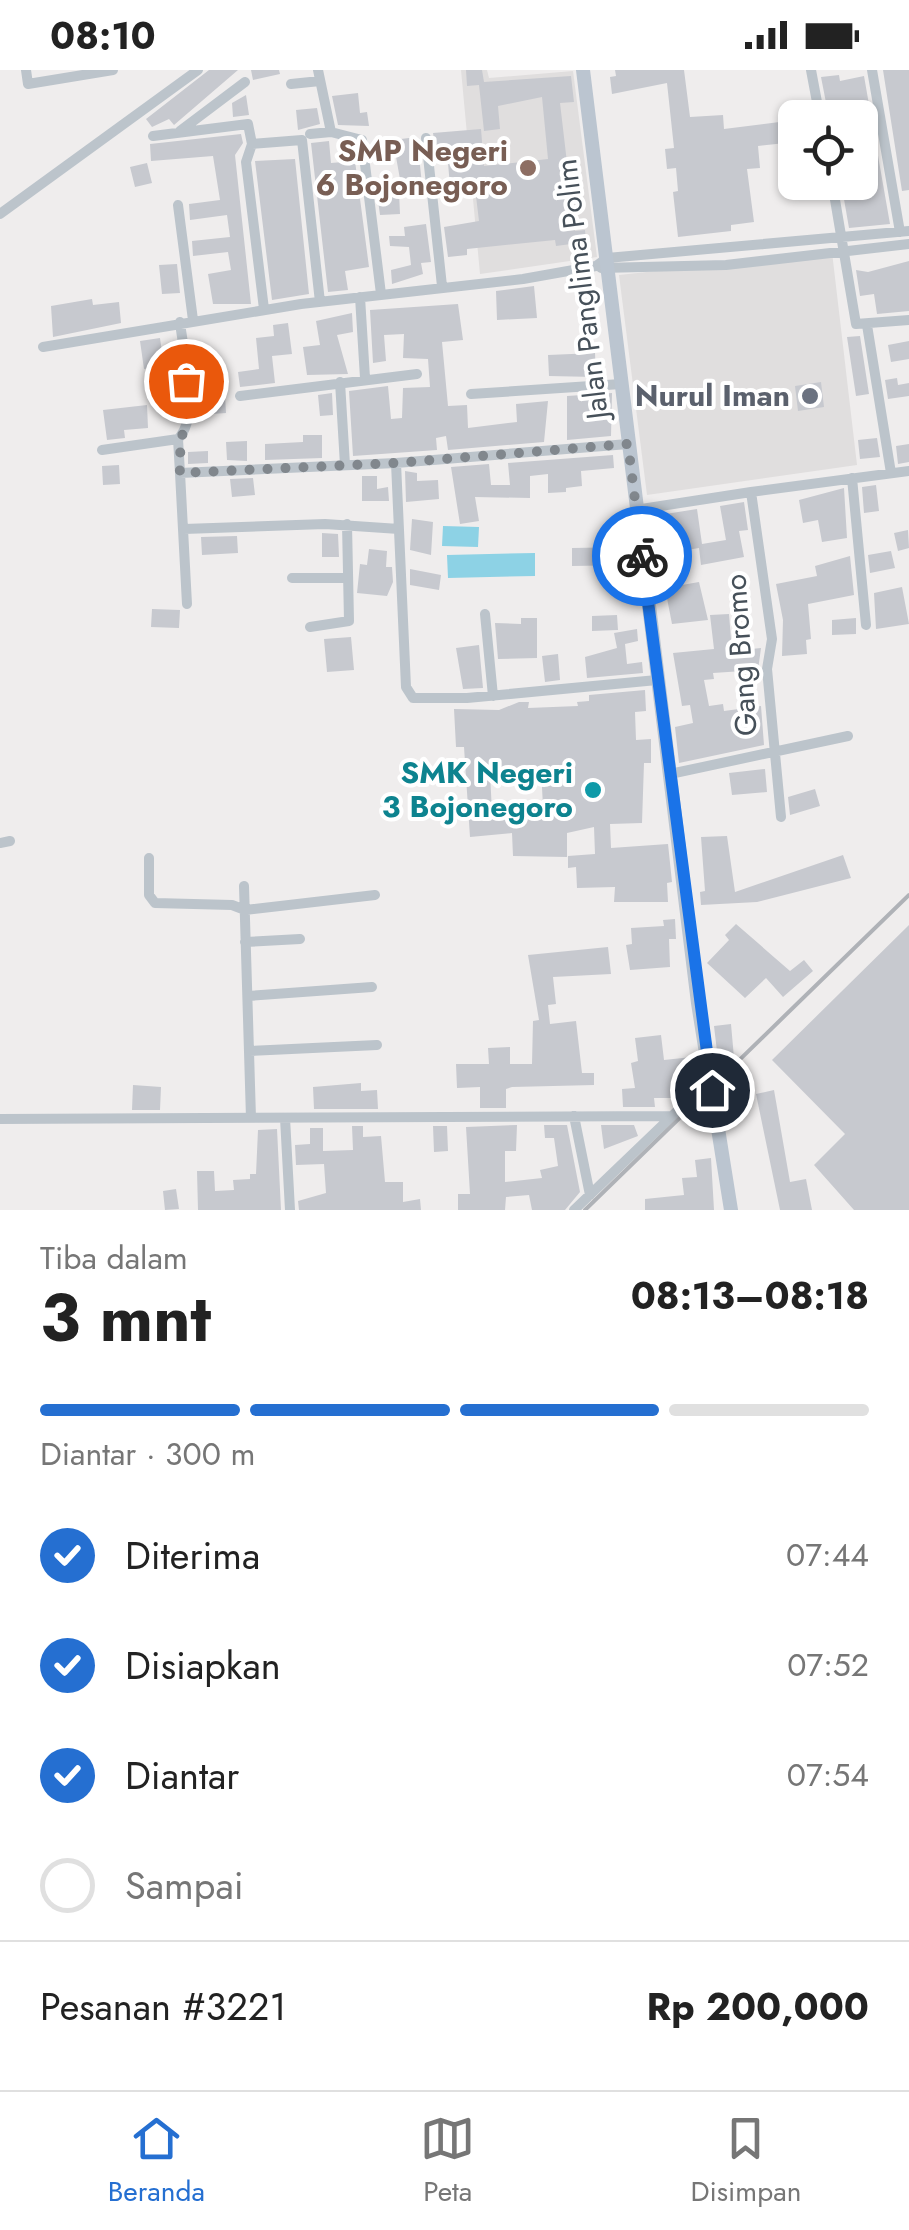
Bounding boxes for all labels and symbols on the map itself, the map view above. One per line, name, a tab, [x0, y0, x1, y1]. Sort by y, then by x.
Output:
place label: SMP Negeri 6 Bojonegoro	[315, 129, 508, 206]
street label: Jalan Panglima Polim	[544, 156, 619, 426]
marker: SMP Negeri 6 Bojonegoro	[517, 157, 539, 179]
pin	[144, 339, 229, 424]
place label: Nurul Iman	[635, 374, 790, 417]
marker: Nurul Iman	[799, 385, 821, 407]
courier	[592, 506, 692, 606]
street label: Gang Bromo	[713, 573, 768, 737]
place label: SMK Negeri 3 Bojonegoro	[382, 751, 573, 828]
marker: SMK Negeri 3 Bojonegoro	[582, 779, 604, 801]
pin	[670, 1048, 755, 1133]

